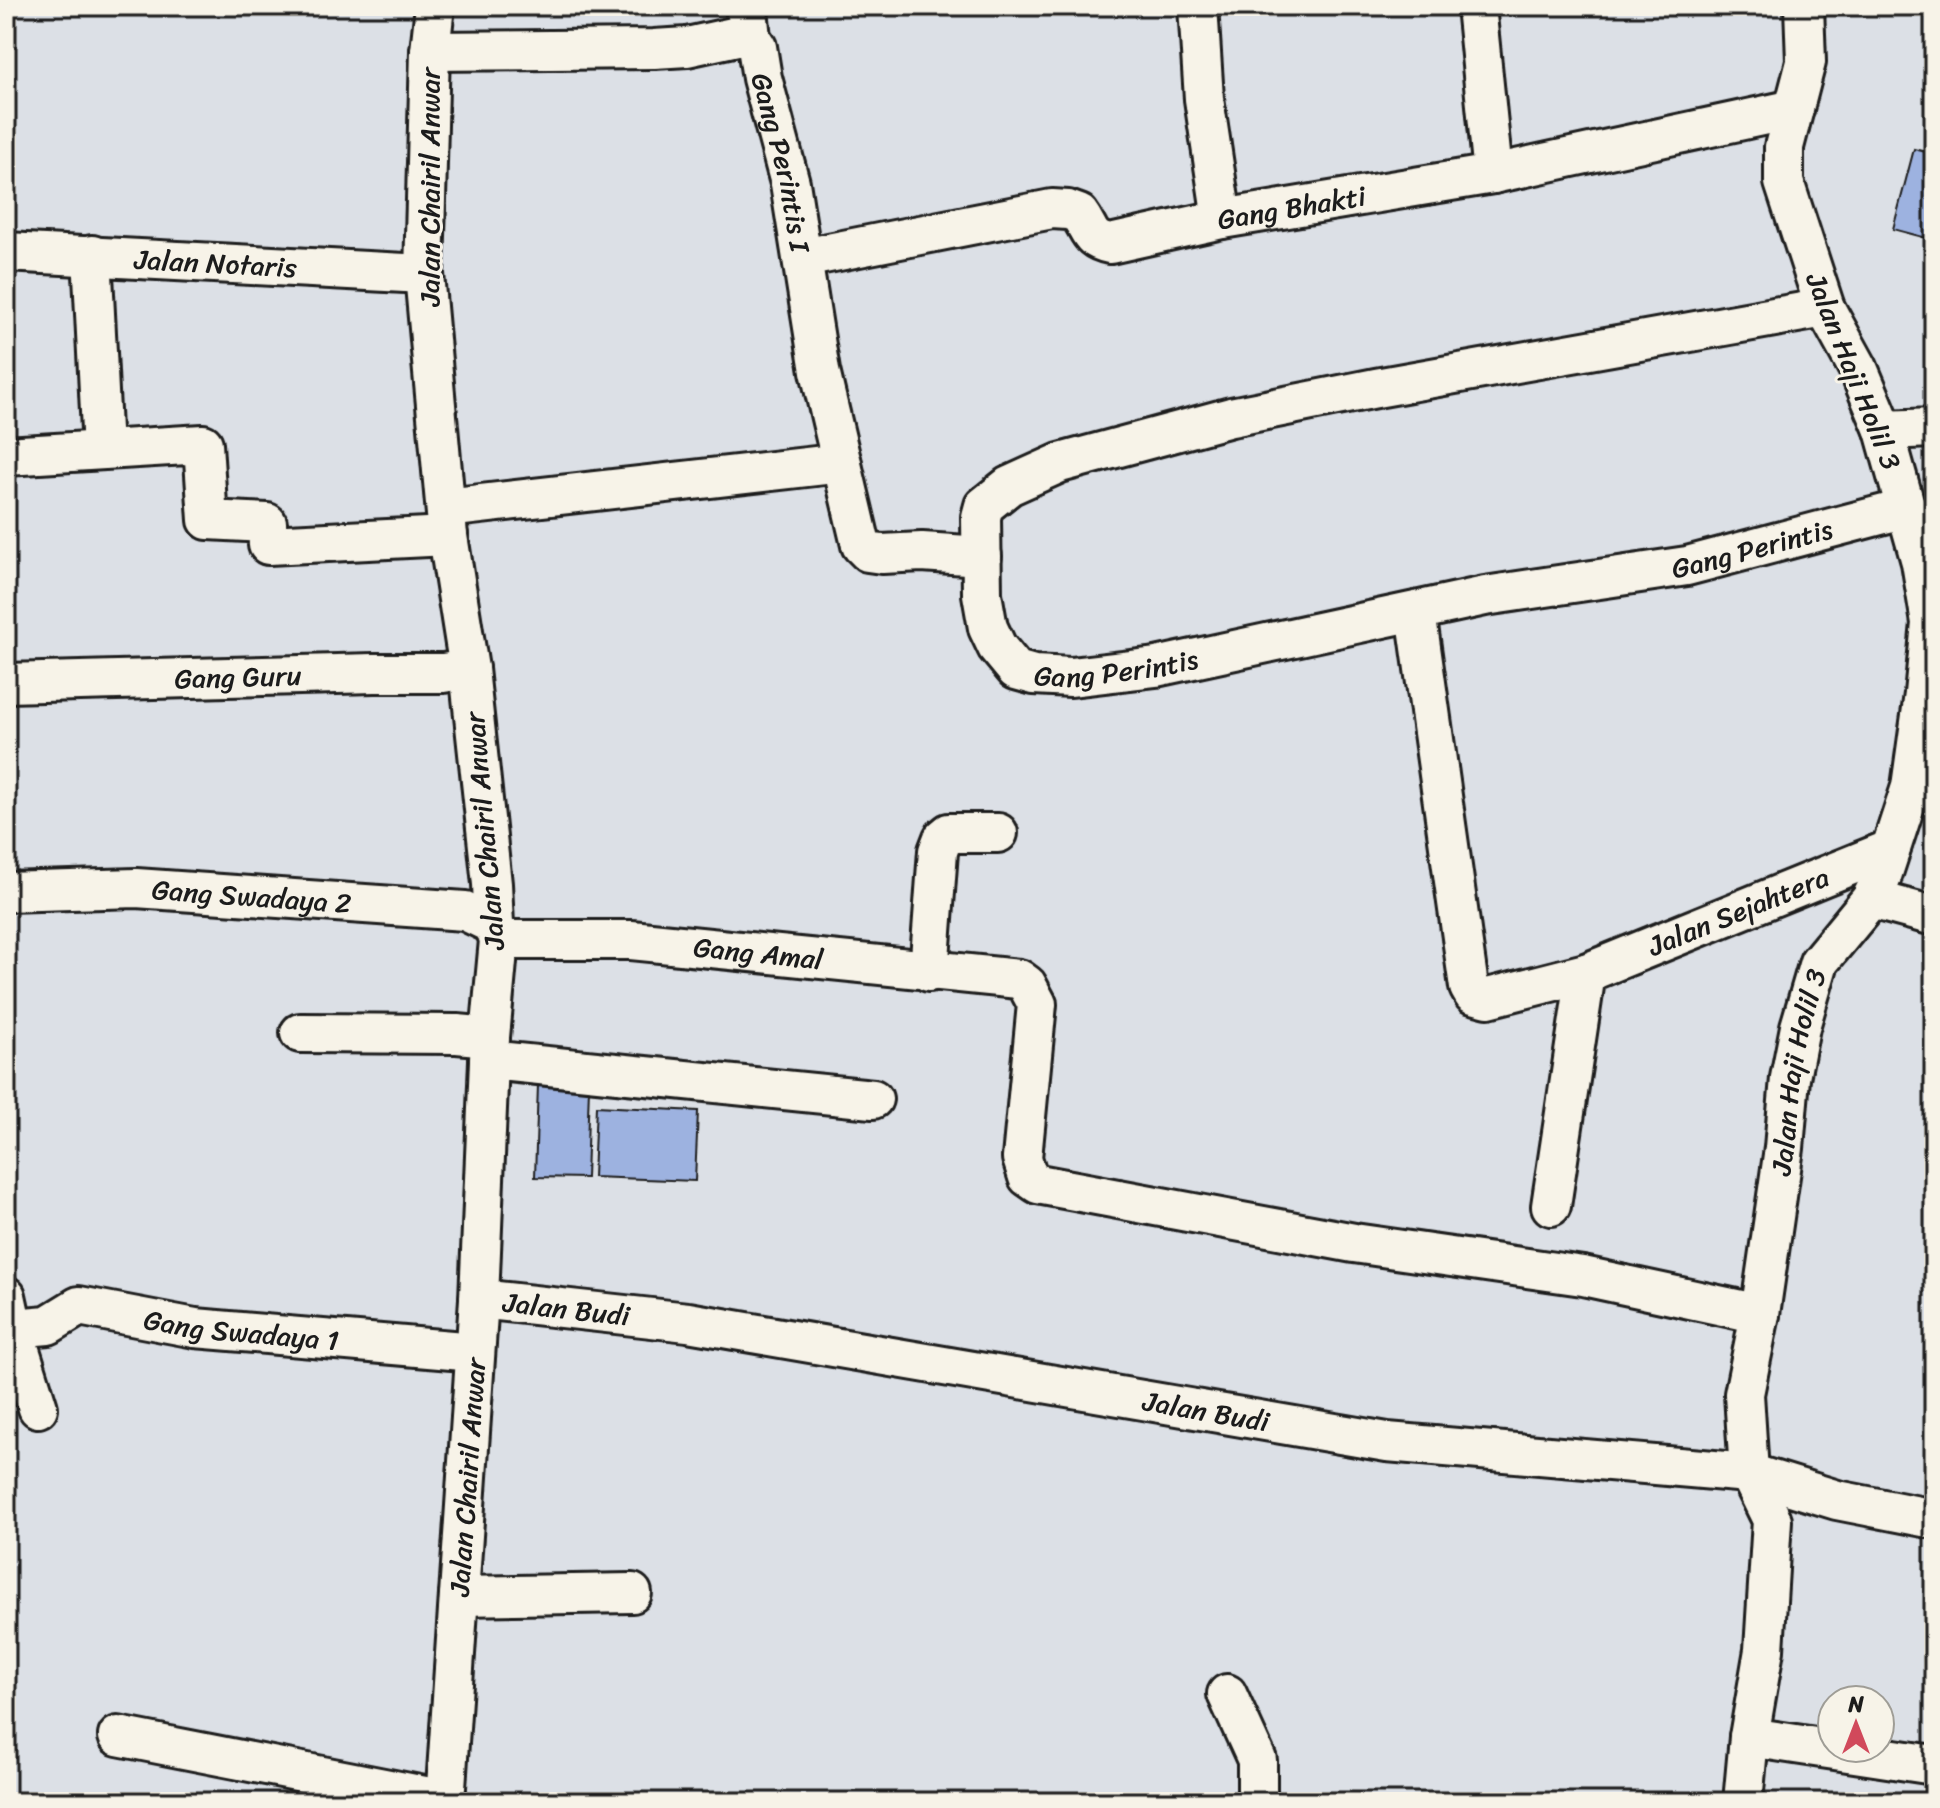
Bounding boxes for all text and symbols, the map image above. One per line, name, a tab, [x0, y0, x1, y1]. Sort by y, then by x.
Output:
street label: Jalan Chairil Anwar	[405, 66, 454, 307]
street label: Gang Perintis I	[737, 67, 825, 258]
street label: Gang Bhakti	[1214, 171, 1371, 244]
street label: Jalan Notaris	[132, 235, 298, 292]
street label: Jalan Haji Holil 3	[1791, 264, 1915, 477]
street label: Gang Perintis	[1668, 505, 1838, 593]
street label: Gang Perintis	[1033, 635, 1203, 702]
street label: Gang Guru	[174, 651, 302, 703]
street label: Jalan Chairil Anwar	[450, 709, 519, 953]
street label: Jalan Sejahtera	[1640, 853, 1837, 971]
street label: Gang Swadaya 2	[150, 865, 353, 928]
street label: Gang Amal	[691, 922, 826, 984]
street label: Jalan Haji Holil 3	[1756, 963, 1841, 1179]
street label: Jalan Budi	[500, 1278, 634, 1341]
street label: Gang Swadaya 1	[140, 1295, 341, 1365]
street label: Jalan Chairil Anwar	[435, 1355, 500, 1599]
street label: Jalan Budi	[1138, 1376, 1274, 1447]
north arrow	[1816, 1684, 1896, 1764]
text: N	[1847, 1685, 1864, 1724]

